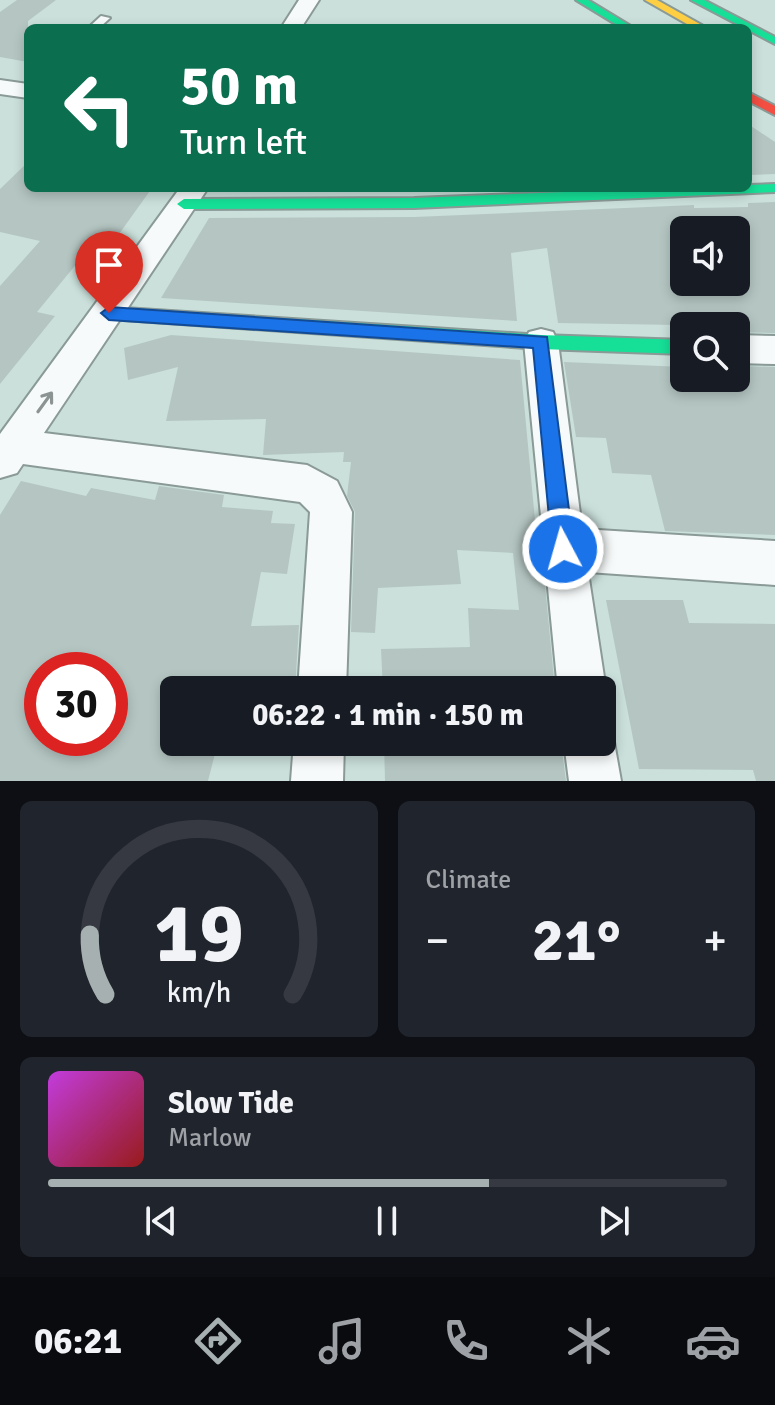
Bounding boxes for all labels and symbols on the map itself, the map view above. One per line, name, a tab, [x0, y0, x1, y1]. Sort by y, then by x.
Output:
pin	[75, 231, 143, 313]
one-way arrow	[36, 392, 53, 413]
position arrow	[521, 507, 605, 591]
speed limit sign: 30	[24, 652, 128, 756]

